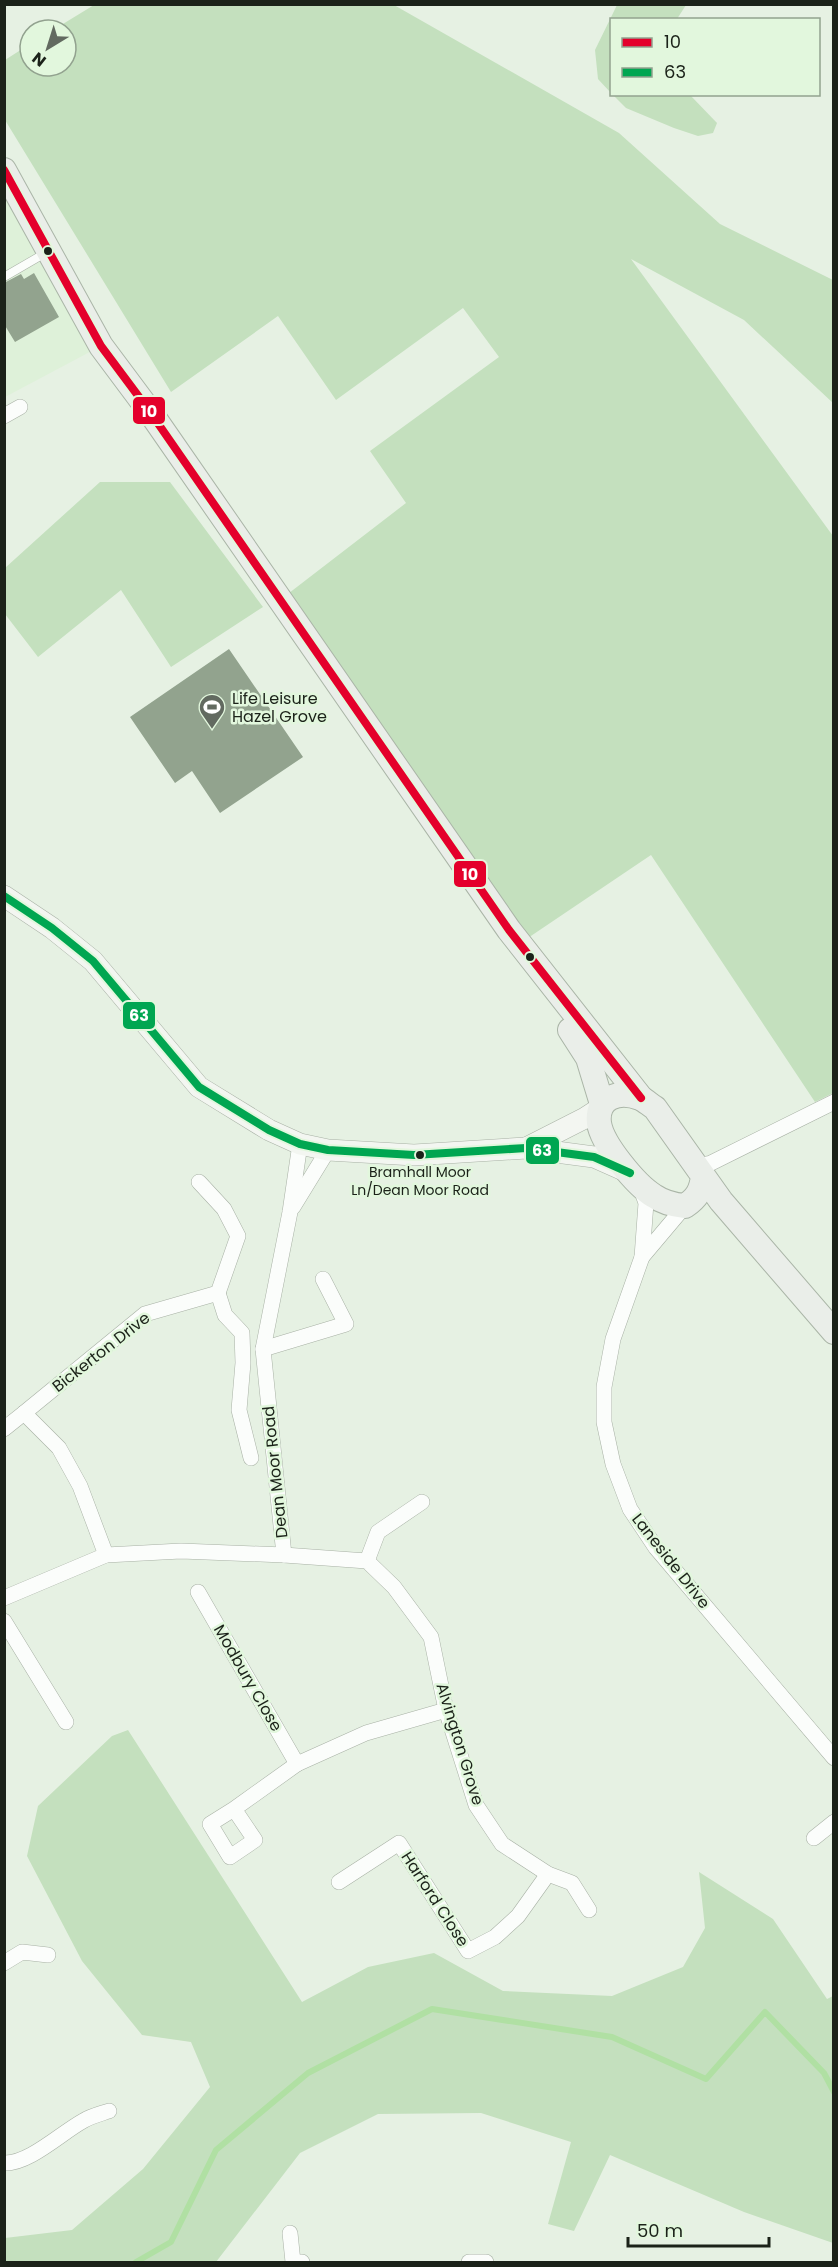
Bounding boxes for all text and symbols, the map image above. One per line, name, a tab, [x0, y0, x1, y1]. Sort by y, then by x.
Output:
north arrow	[18, 18, 78, 78]
legend	[610, 18, 820, 96]
text: 10	[664, 29, 681, 54]
text: N	[27, 47, 51, 72]
text: 63	[664, 59, 686, 84]
unlabelled marker	[42, 245, 54, 257]
line badge: 10	[132, 396, 166, 425]
text: 10	[141, 400, 157, 423]
place label: Life Leisure Hazel Grove	[232, 687, 327, 728]
sports icon: Life Leisure Hazel Grove	[197, 692, 227, 730]
line badge: 10	[453, 860, 487, 888]
text: 10	[462, 863, 478, 886]
unlabelled marker	[524, 951, 536, 963]
line badge: 63	[122, 1001, 156, 1030]
text: 63	[129, 1004, 149, 1027]
line badge: 63	[525, 1136, 560, 1165]
text: 63	[532, 1139, 552, 1162]
marker: Bramhall Moor Ln/Dean Moor Road	[414, 1149, 426, 1161]
place label: Bramhall Moor Ln/Dean Moor Road	[351, 1162, 489, 1200]
street label: Bickerton Drive	[47, 1306, 155, 1397]
street label: Dean Moor Road	[257, 1405, 293, 1539]
street label: Laneside Drive	[626, 1508, 716, 1614]
street label: Modbury Close	[208, 1620, 288, 1736]
street label: Alvington Grove	[430, 1680, 490, 1808]
street label: Harford Close	[396, 1847, 474, 1951]
scale bar	[628, 2210, 769, 2248]
text: 50 m	[637, 2218, 683, 2243]

